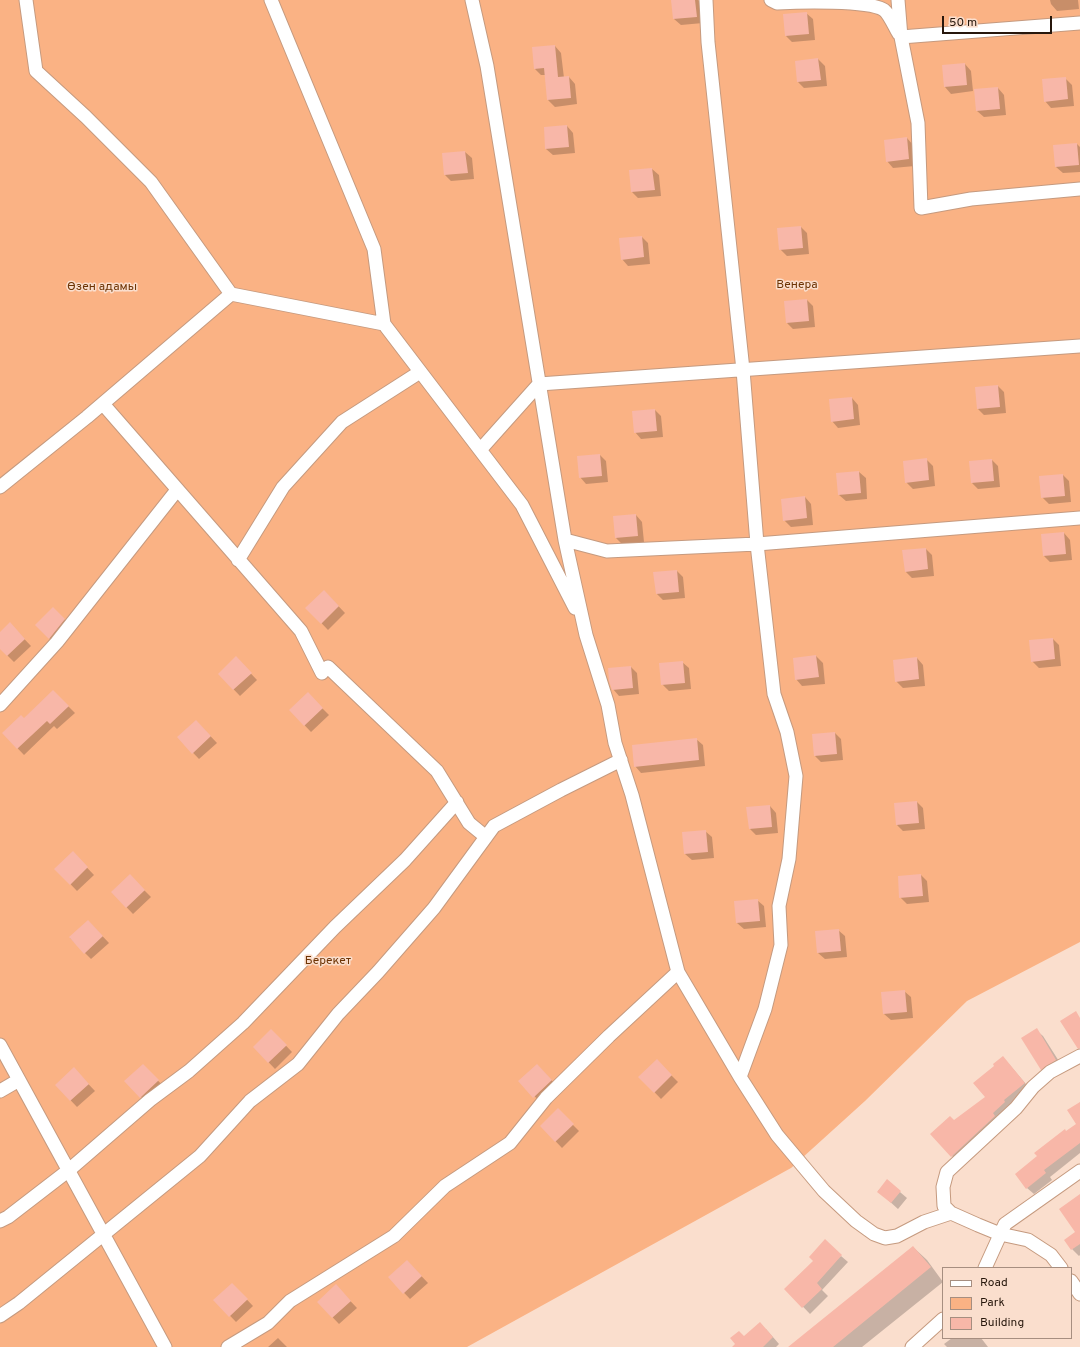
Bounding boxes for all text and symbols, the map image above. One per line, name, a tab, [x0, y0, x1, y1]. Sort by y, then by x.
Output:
scale bar	[944, 8, 1054, 34]
text: 50 m	[949, 15, 977, 31]
park label: Венера	[776, 279, 818, 293]
park label: Өзен адамы	[67, 281, 137, 295]
park label: Берекет	[305, 955, 351, 969]
legend	[942, 1267, 1072, 1339]
text: Road	[980, 1275, 1008, 1291]
text: Park	[980, 1295, 1005, 1311]
text: Building	[980, 1315, 1024, 1331]

